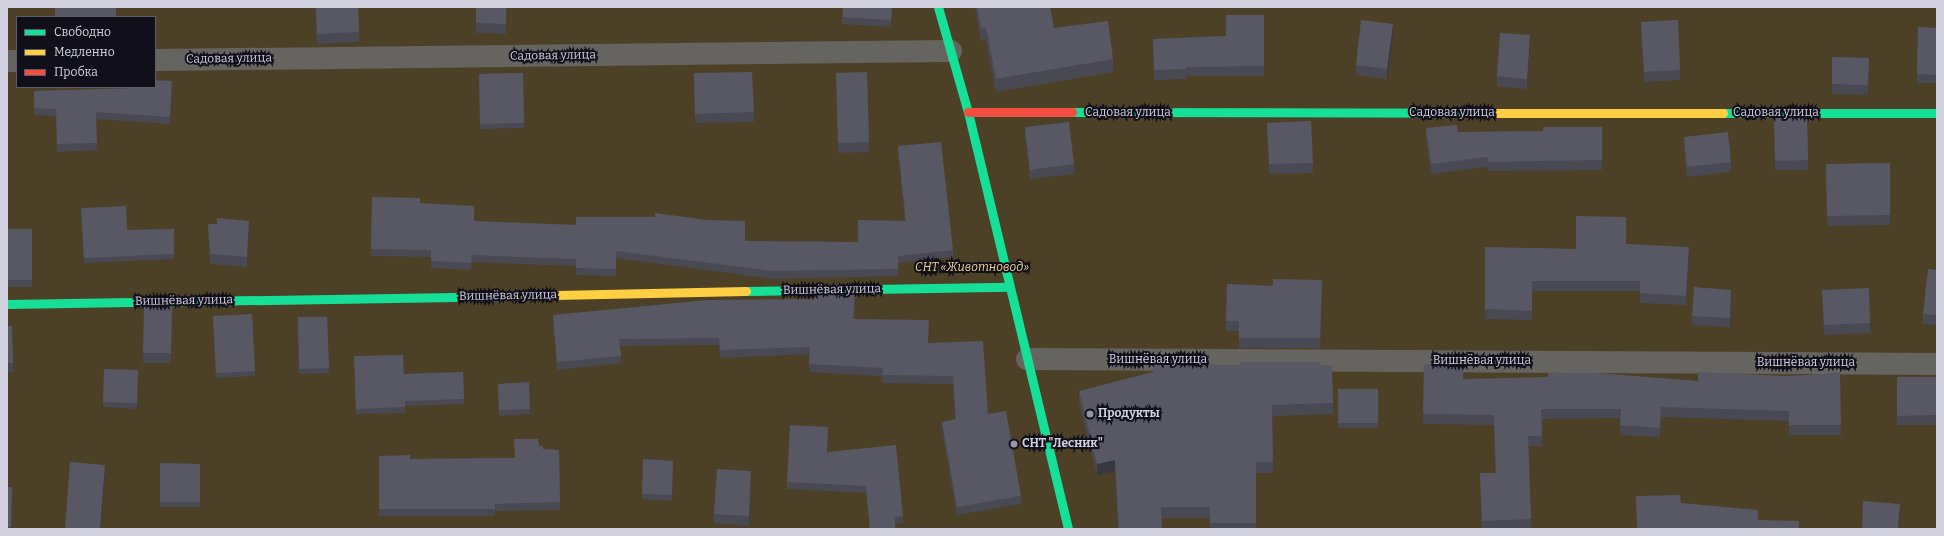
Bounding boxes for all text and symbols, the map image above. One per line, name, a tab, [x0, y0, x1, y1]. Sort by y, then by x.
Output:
legend	[16, 16, 156, 88]
text: Свободно	[54, 25, 111, 39]
text: Медленно	[54, 45, 115, 59]
street label: Садовая улица	[510, 48, 596, 64]
street label: Садовая улица	[186, 51, 272, 67]
text: Пробка	[54, 65, 98, 79]
street label: Садовая улица	[1085, 106, 1171, 120]
street label: Садовая улица	[1409, 106, 1495, 120]
street label: Садовая улица	[1733, 106, 1819, 120]
park label: СНТ «Животновод»	[915, 261, 1029, 275]
street label: Вишнёвая улица	[783, 282, 881, 298]
street label: Вишнёвая улица	[459, 288, 557, 304]
street label: Вишнёвая улица	[135, 293, 233, 309]
street label: Вишнёвая улица	[1109, 353, 1207, 367]
street label: Вишнёвая улица	[1433, 354, 1531, 368]
street label: Вишнёвая улица	[1757, 356, 1855, 370]
place label: Продукты	[1098, 407, 1160, 421]
marker: Продукты	[1085, 409, 1095, 419]
place label: СНТ "Лесник"	[1022, 437, 1103, 451]
marker: СНТ "Лесник"	[1009, 439, 1019, 449]

